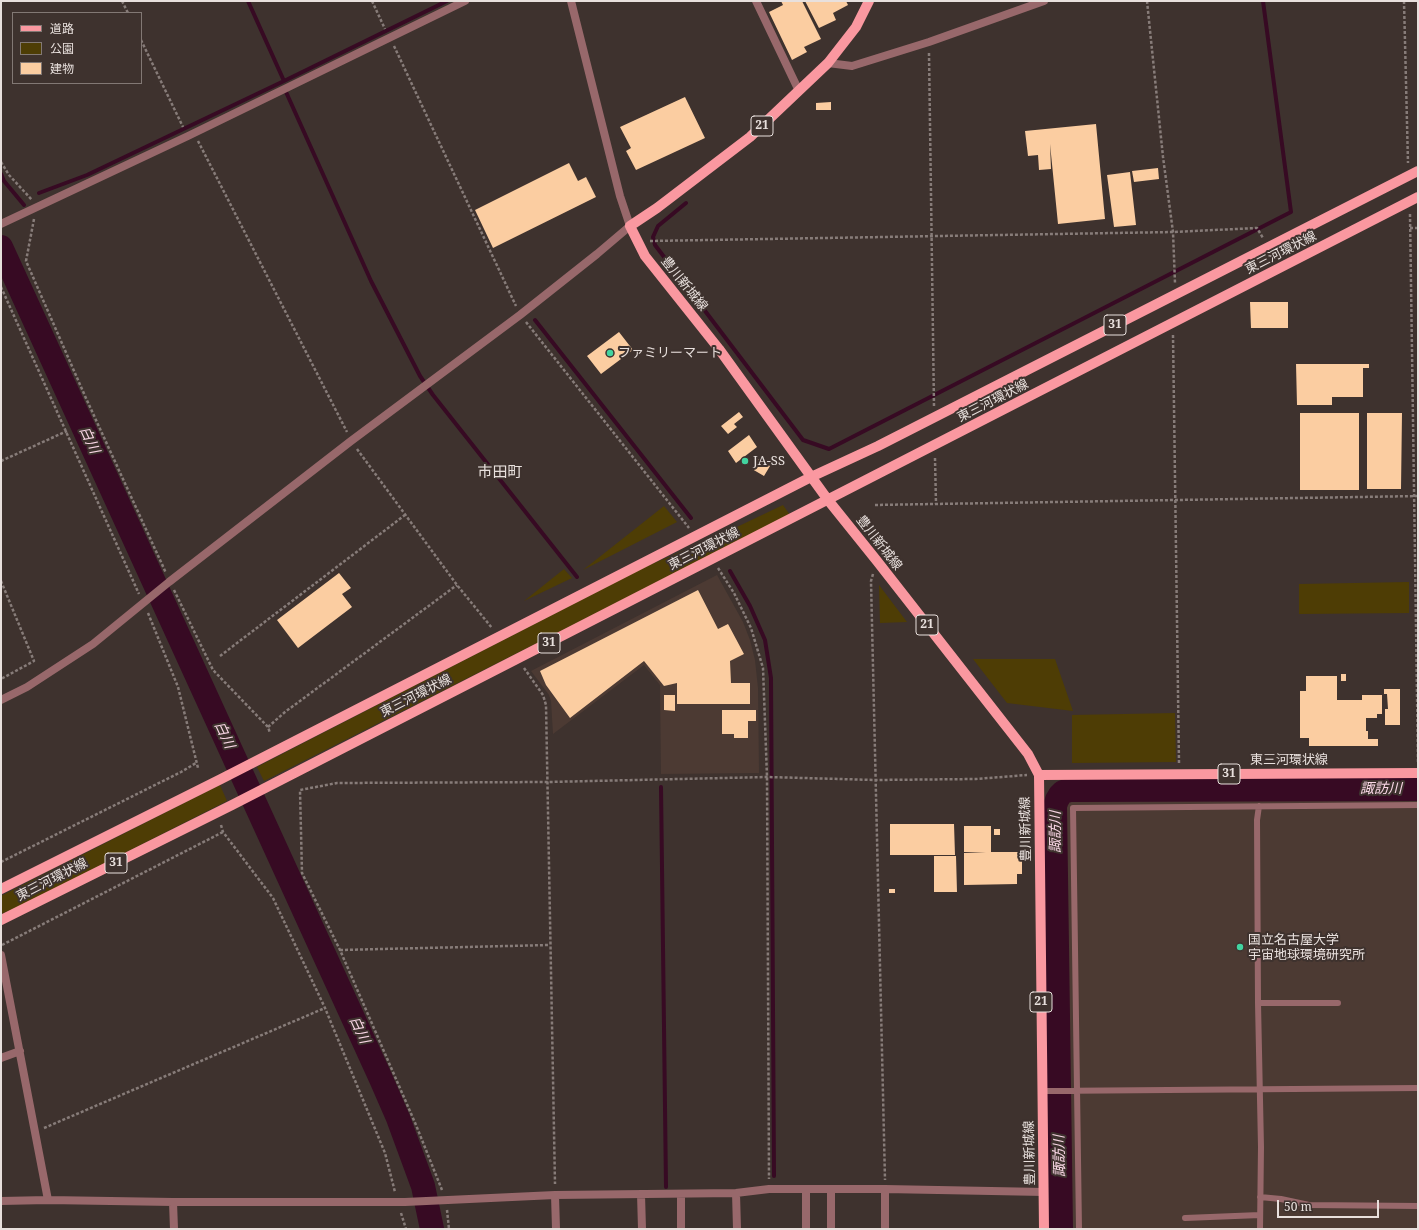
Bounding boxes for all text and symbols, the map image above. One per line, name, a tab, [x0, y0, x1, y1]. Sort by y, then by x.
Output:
legend	[12, 12, 142, 84]
text: 道路	[50, 20, 74, 37]
text: 公園	[50, 40, 74, 57]
text: 建物	[50, 60, 74, 77]
road number: 21	[751, 116, 773, 136]
street label: 東三河環状線	[1243, 228, 1319, 278]
street label: 豊川新城線	[657, 254, 711, 314]
road number: 31	[1104, 315, 1126, 335]
place label: ファミリーマート	[618, 345, 722, 361]
marker: ファミリーマート	[605, 348, 615, 358]
street label: 東三河環状線	[955, 376, 1031, 426]
water label: 白川	[75, 424, 103, 456]
place label: JA-SS	[753, 453, 785, 469]
marker: JA-SS	[740, 456, 750, 466]
district label: 市田町	[478, 464, 522, 482]
street label: 豊川新城線	[853, 513, 905, 573]
street label: 東三河環状線	[666, 524, 742, 574]
road number: 21	[916, 615, 938, 635]
road number: 31	[538, 633, 560, 653]
street label: 東三河環状線	[378, 671, 454, 721]
water label: 白川	[210, 719, 238, 751]
street label: 東三河環状線	[1250, 752, 1328, 768]
road number: 31	[1218, 764, 1240, 784]
water label: 諏訪川	[1360, 781, 1402, 797]
street label: 豊川新城線	[1018, 796, 1034, 862]
water label: 諏訪川	[1048, 811, 1064, 853]
road number: 31	[105, 853, 127, 873]
street label: 東三河環状線	[14, 855, 90, 905]
place label: 国立名古屋大学 宇宙地球環境研究所	[1248, 932, 1365, 963]
marker: 国立名古屋大学 宇宙地球環境研究所	[1235, 942, 1245, 952]
road number: 21	[1030, 992, 1052, 1012]
water label: 白川	[345, 1014, 373, 1046]
street label: 豊川新城線	[1022, 1120, 1038, 1186]
water label: 諏訪川	[1051, 1135, 1069, 1177]
scale bar	[1279, 1192, 1381, 1218]
text: 50 m	[1284, 1198, 1312, 1215]

